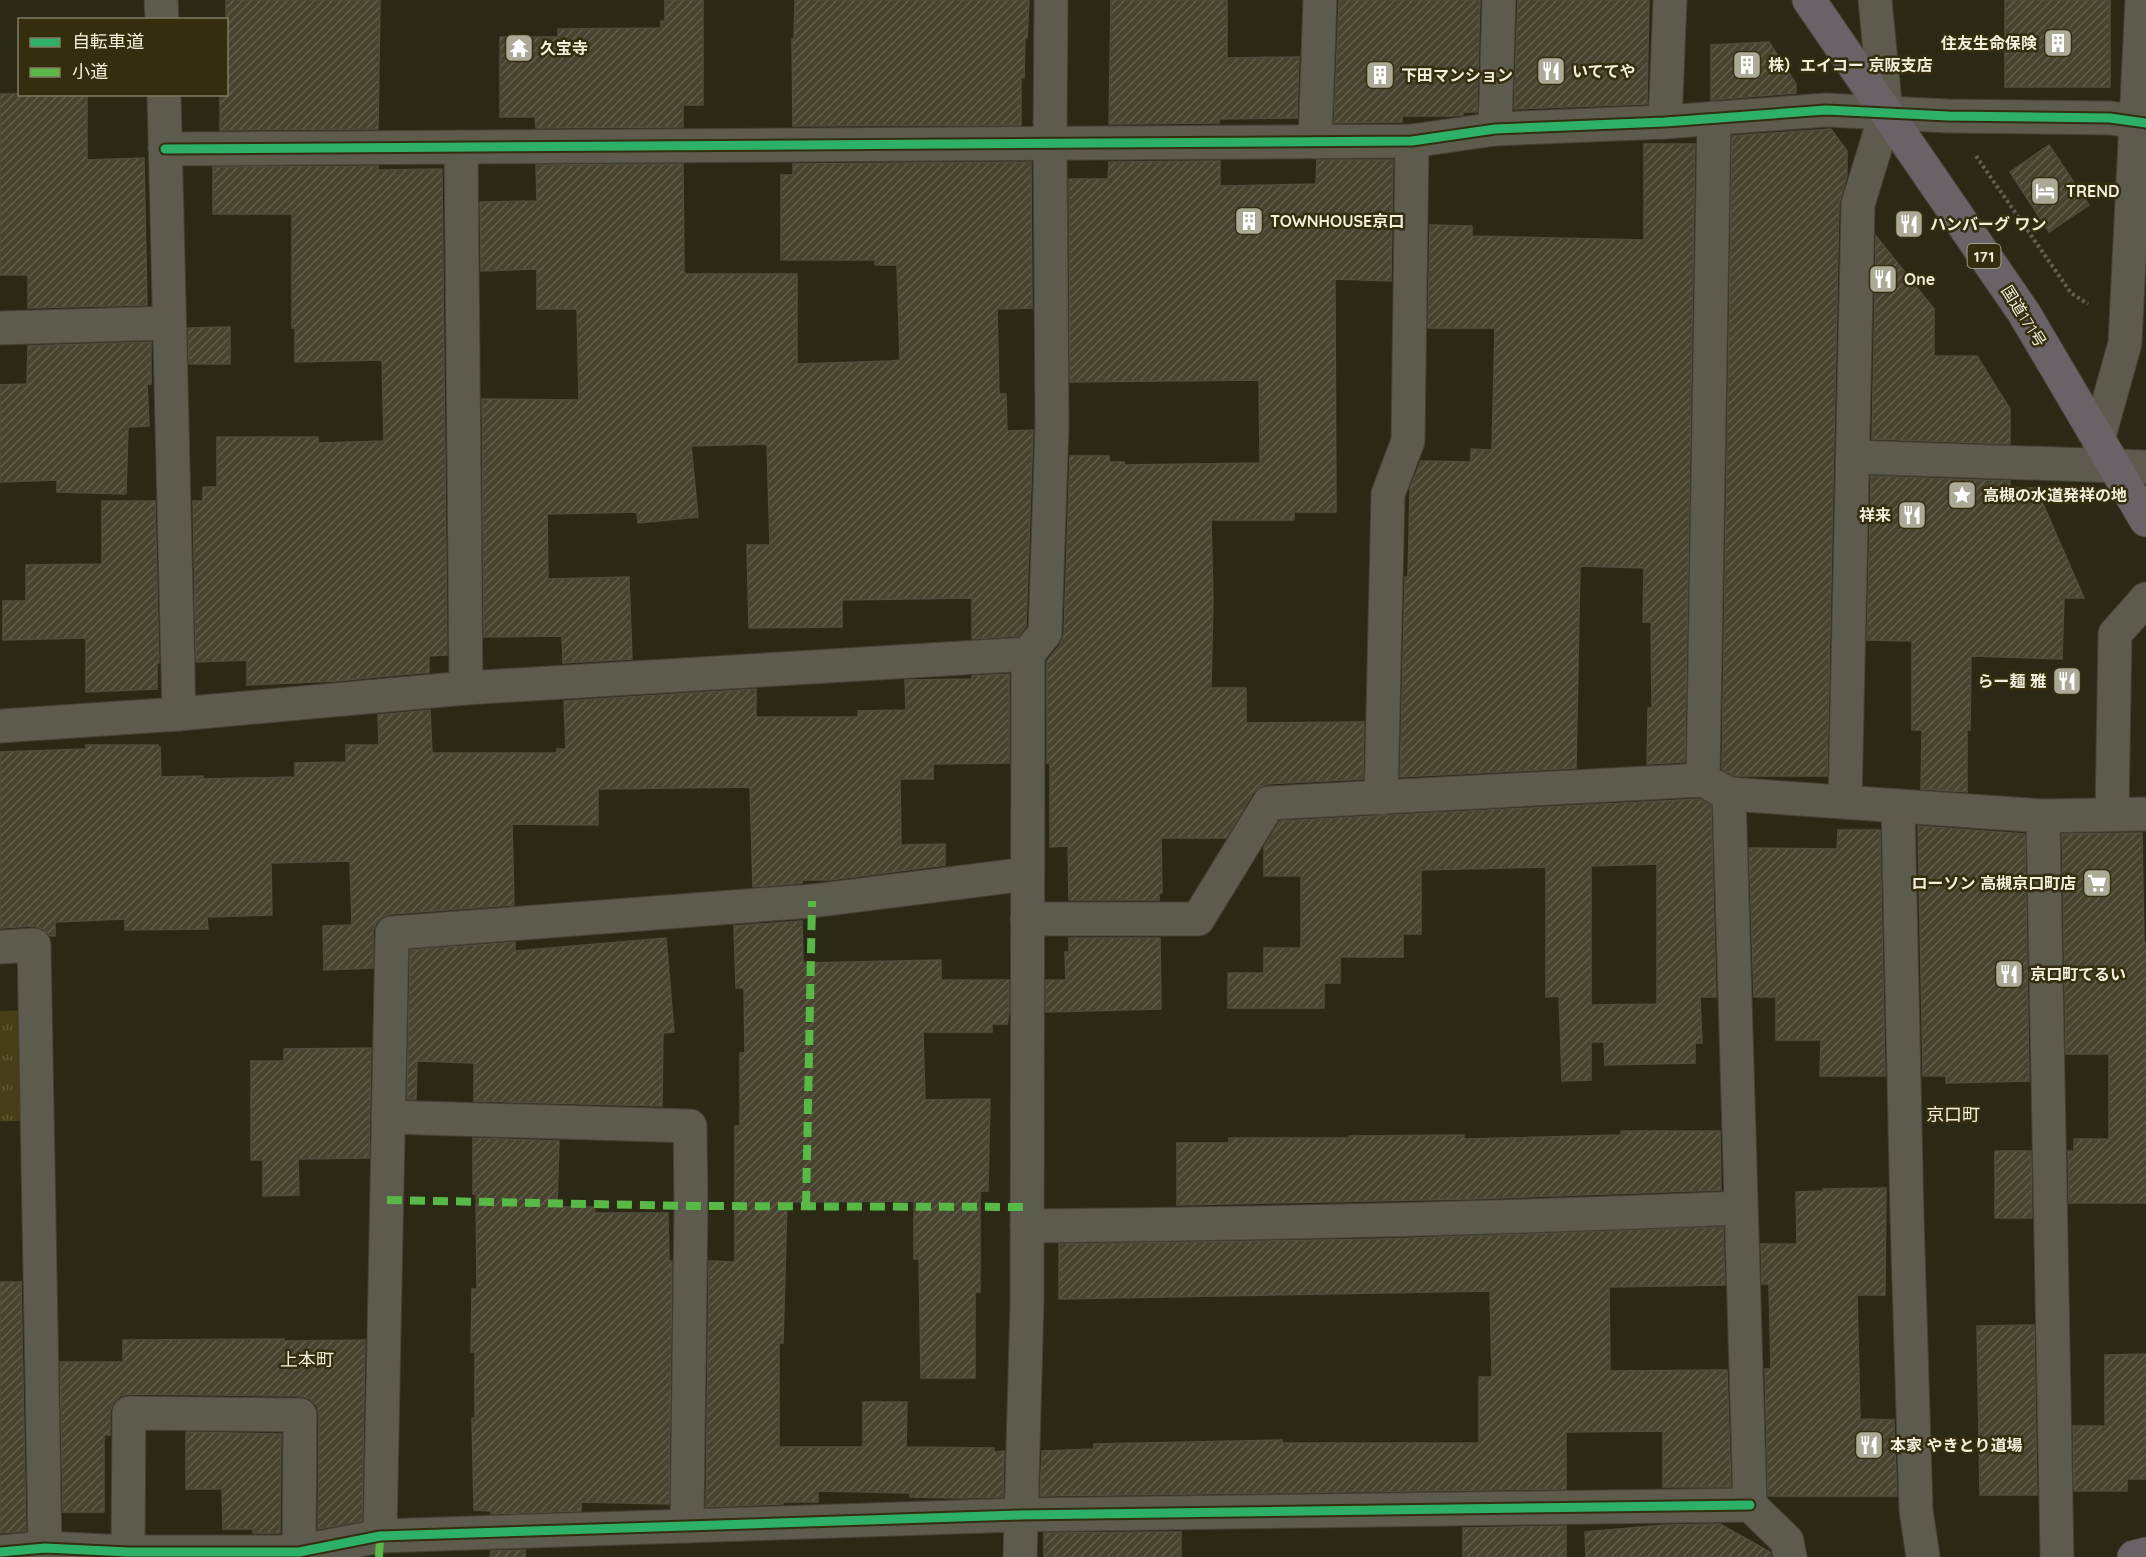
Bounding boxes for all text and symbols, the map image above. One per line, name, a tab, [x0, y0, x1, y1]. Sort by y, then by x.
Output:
legend	[18, 18, 228, 96]
building icon: 住友生命保険	[2042, 27, 2074, 59]
text: 自転車道	[72, 30, 144, 53]
temple icon: 久宝寺	[503, 32, 535, 64]
place label: 住友生命保険	[1940, 33, 2037, 53]
place label: 久宝寺	[540, 38, 588, 58]
building icon: 株）エイコー 京阪支店	[1731, 49, 1763, 81]
restaurant icon: いててや	[1535, 55, 1567, 87]
place label: 株）エイコー 京阪支店	[1768, 55, 1932, 75]
building icon: 下田マンション	[1364, 59, 1396, 91]
text: 小道	[72, 60, 108, 83]
place label: いててや	[1572, 61, 1636, 81]
place label: 下田マンション	[1401, 65, 1513, 85]
hotel icon: TREND	[2029, 175, 2061, 207]
place label: TREND	[2066, 181, 2119, 201]
building icon: TOWNHOUSE京口	[1233, 205, 1265, 237]
restaurant icon: ハンバーグ ワン	[1893, 208, 1925, 240]
place label: TOWNHOUSE京口	[1270, 211, 1404, 231]
place label: ハンバーグ ワン	[1930, 214, 2046, 234]
road number: 171	[1968, 244, 2000, 268]
restaurant icon: One	[1867, 263, 1899, 295]
place label: One	[1904, 269, 1935, 289]
street label: 国道171号	[1997, 282, 2051, 350]
place icon: 高槻の水道発祥の地	[1946, 479, 1978, 511]
place label: 高槻の水道発祥の地	[1983, 485, 2127, 505]
restaurant icon: 祥来	[1896, 499, 1928, 531]
place label: 祥来	[1859, 505, 1891, 525]
restaurant icon: らー麺 雅	[2051, 665, 2083, 697]
place label: らー麺 雅	[1978, 671, 2046, 691]
supermarket icon: ローソン 高槻京口町店	[2081, 867, 2113, 899]
place label: ローソン 高槻京口町店	[1912, 873, 2076, 893]
restaurant icon: 京口町てるい	[1993, 958, 2025, 990]
place label: 京口町てるい	[2030, 964, 2126, 984]
district label: 京口町	[1926, 1103, 1980, 1126]
district label: 上本町	[280, 1348, 334, 1371]
restaurant icon: 本家 やきとり道場	[1853, 1429, 1885, 1461]
place label: 本家 やきとり道場	[1890, 1435, 2022, 1455]

